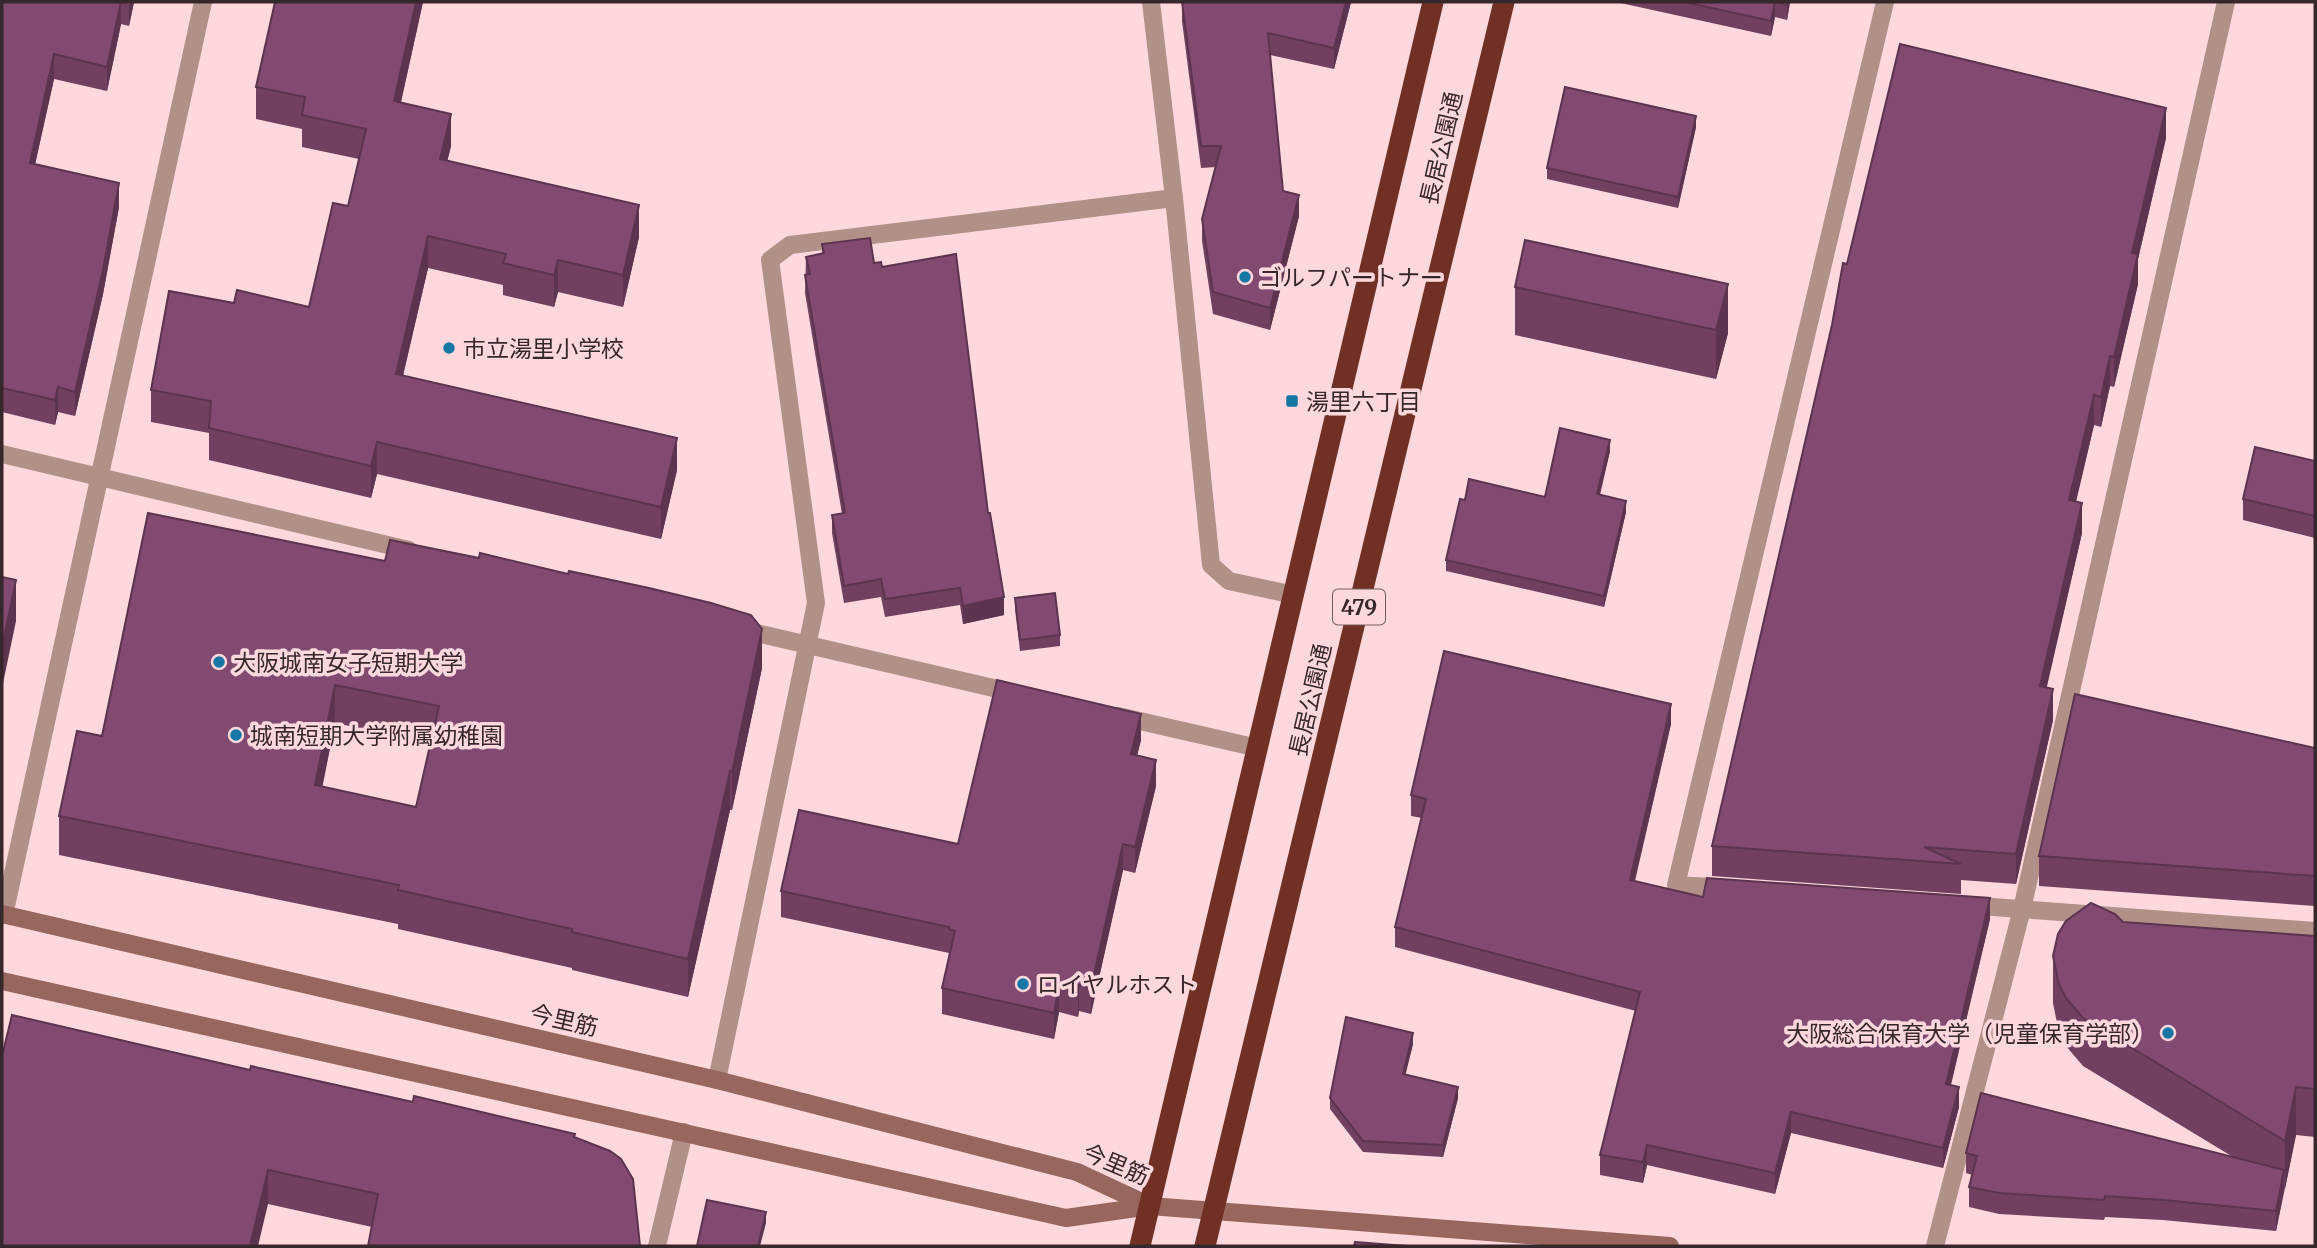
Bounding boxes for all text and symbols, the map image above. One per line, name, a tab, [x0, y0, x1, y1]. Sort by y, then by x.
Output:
street label: 長居公園通	[1414, 89, 1468, 207]
place label: ゴルフパートナー	[1259, 263, 1443, 292]
marker: ゴルフパートナー	[1237, 269, 1253, 285]
place label: 市立湯里小学校	[463, 334, 624, 363]
marker: 市立湯里小学校	[441, 340, 457, 356]
place label: 湯里六丁目	[1306, 387, 1421, 416]
marker: 湯里六丁目	[1284, 393, 1300, 409]
road number: 479	[1333, 590, 1385, 624]
street label: 長居公園通	[1283, 641, 1337, 759]
place label: 大阪城南女子短期大学	[233, 648, 463, 677]
marker: 大阪城南女子短期大学	[211, 654, 227, 670]
place label: 城南短期大学附属幼稚園	[250, 721, 503, 750]
marker: 城南短期大学附属幼稚園	[228, 727, 244, 743]
place label: ロイヤルホスト	[1037, 970, 1197, 999]
marker: ロイヤルホスト	[1015, 976, 1031, 992]
street label: 今里筋	[527, 998, 601, 1042]
place label: 大阪総合保育大学（児童保育学部）	[1786, 1019, 2154, 1048]
marker: 大阪総合保育大学（児童保育学部）	[2160, 1025, 2176, 1041]
street label: 今里筋	[1079, 1137, 1153, 1191]

